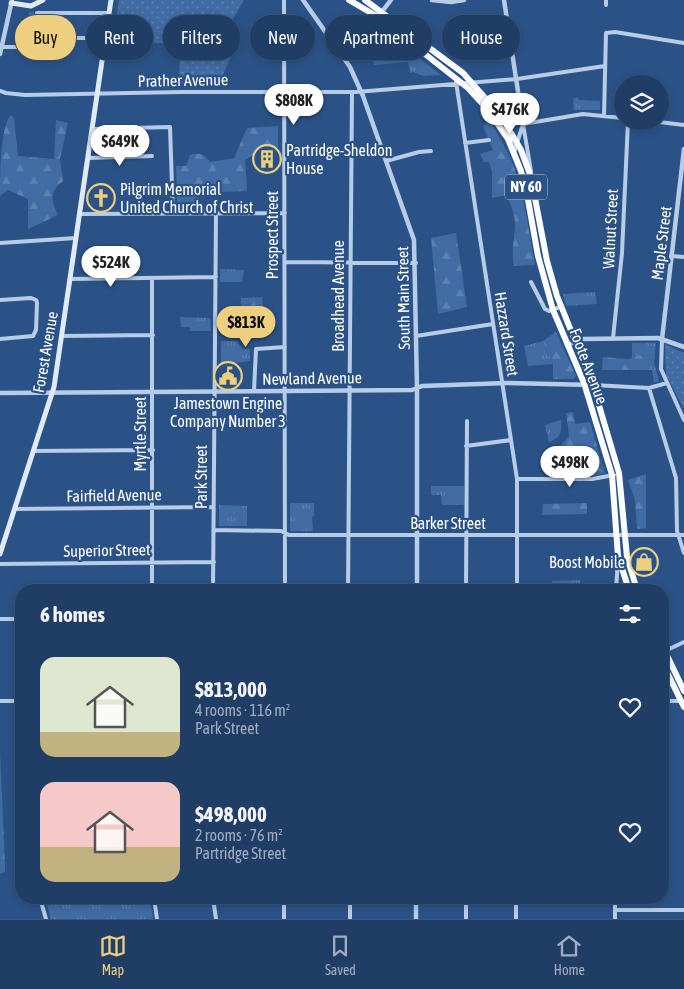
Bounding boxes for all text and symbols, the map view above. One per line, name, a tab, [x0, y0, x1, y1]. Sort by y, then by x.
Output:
chip: Buy	[15, 15, 76, 60]
chip: Rent	[86, 15, 153, 60]
chip: Filters	[163, 15, 240, 60]
chip: New	[250, 15, 315, 60]
chip: Apartment	[325, 15, 432, 60]
chip: House	[442, 15, 520, 60]
street label: Prather Avenue	[138, 70, 228, 90]
map controls	[614, 75, 669, 130]
button: layers	[614, 75, 669, 130]
pin: $808K	[259, 84, 329, 126]
text: $808K	[275, 91, 313, 109]
pin: $476K	[475, 92, 545, 135]
text: $476K	[491, 100, 529, 118]
pin: $649K	[85, 124, 155, 167]
text: $649K	[101, 132, 139, 150]
place label: Partridge-Sheldon House	[286, 141, 393, 177]
building icon: Partridge-Sheldon House	[252, 144, 282, 174]
road number: NY 60	[505, 174, 547, 200]
place label: Pilgrim Memorial United Church of Christ	[120, 180, 254, 216]
church icon: Pilgrim Memorial United Church of Christ	[86, 183, 116, 213]
street label: Walnut Street	[599, 188, 621, 270]
street label: Prospect Street	[263, 190, 282, 279]
street label: Maple Street	[648, 205, 676, 281]
street label: Broadhead Avenue	[329, 240, 347, 352]
pin: $524K	[76, 246, 146, 288]
street label: South Main Street	[393, 246, 413, 350]
text: $524K	[92, 253, 130, 271]
street label: Hazzard Street	[491, 290, 523, 378]
pin: $813K	[211, 306, 281, 348]
street label: Forest Avenue	[29, 310, 61, 394]
text: $813K	[227, 313, 265, 331]
street label: Foote Avenue	[566, 326, 612, 406]
public building icon: Jamestown Engine Company Number 3	[213, 361, 243, 391]
street label: Newland Avenue	[262, 368, 362, 388]
place label: Jamestown Engine Company Number 3	[170, 394, 286, 431]
street label: Myrtle Street	[131, 396, 150, 472]
street label: Park Street	[192, 445, 210, 509]
pin: $498K	[535, 446, 605, 488]
text: $498K	[551, 453, 589, 471]
street label: Fairfield Avenue	[66, 485, 162, 505]
street label: Barker Street	[410, 514, 486, 532]
street label: Superior Street	[63, 540, 151, 561]
shop icon: Boost Mobile	[629, 547, 659, 577]
place label: Boost Mobile	[549, 553, 625, 571]
icon: filters	[616, 600, 644, 628]
text: 6 homes	[40, 602, 105, 626]
icon: home	[80, 677, 140, 737]
text: $813,000	[195, 677, 267, 701]
icon: heart	[616, 693, 644, 721]
text: 4 rooms · 116 m²	[195, 701, 290, 719]
text: Park Street	[195, 719, 259, 737]
icon: home	[80, 802, 140, 862]
text: $498,000	[195, 802, 267, 826]
icon: heart	[616, 818, 644, 846]
text: 2 rooms · 76 m²	[195, 826, 283, 844]
text: Partridge Street	[195, 844, 286, 862]
tab: Map	[99, 932, 127, 978]
tab: Saved	[325, 932, 356, 978]
tab: Home	[554, 932, 585, 978]

